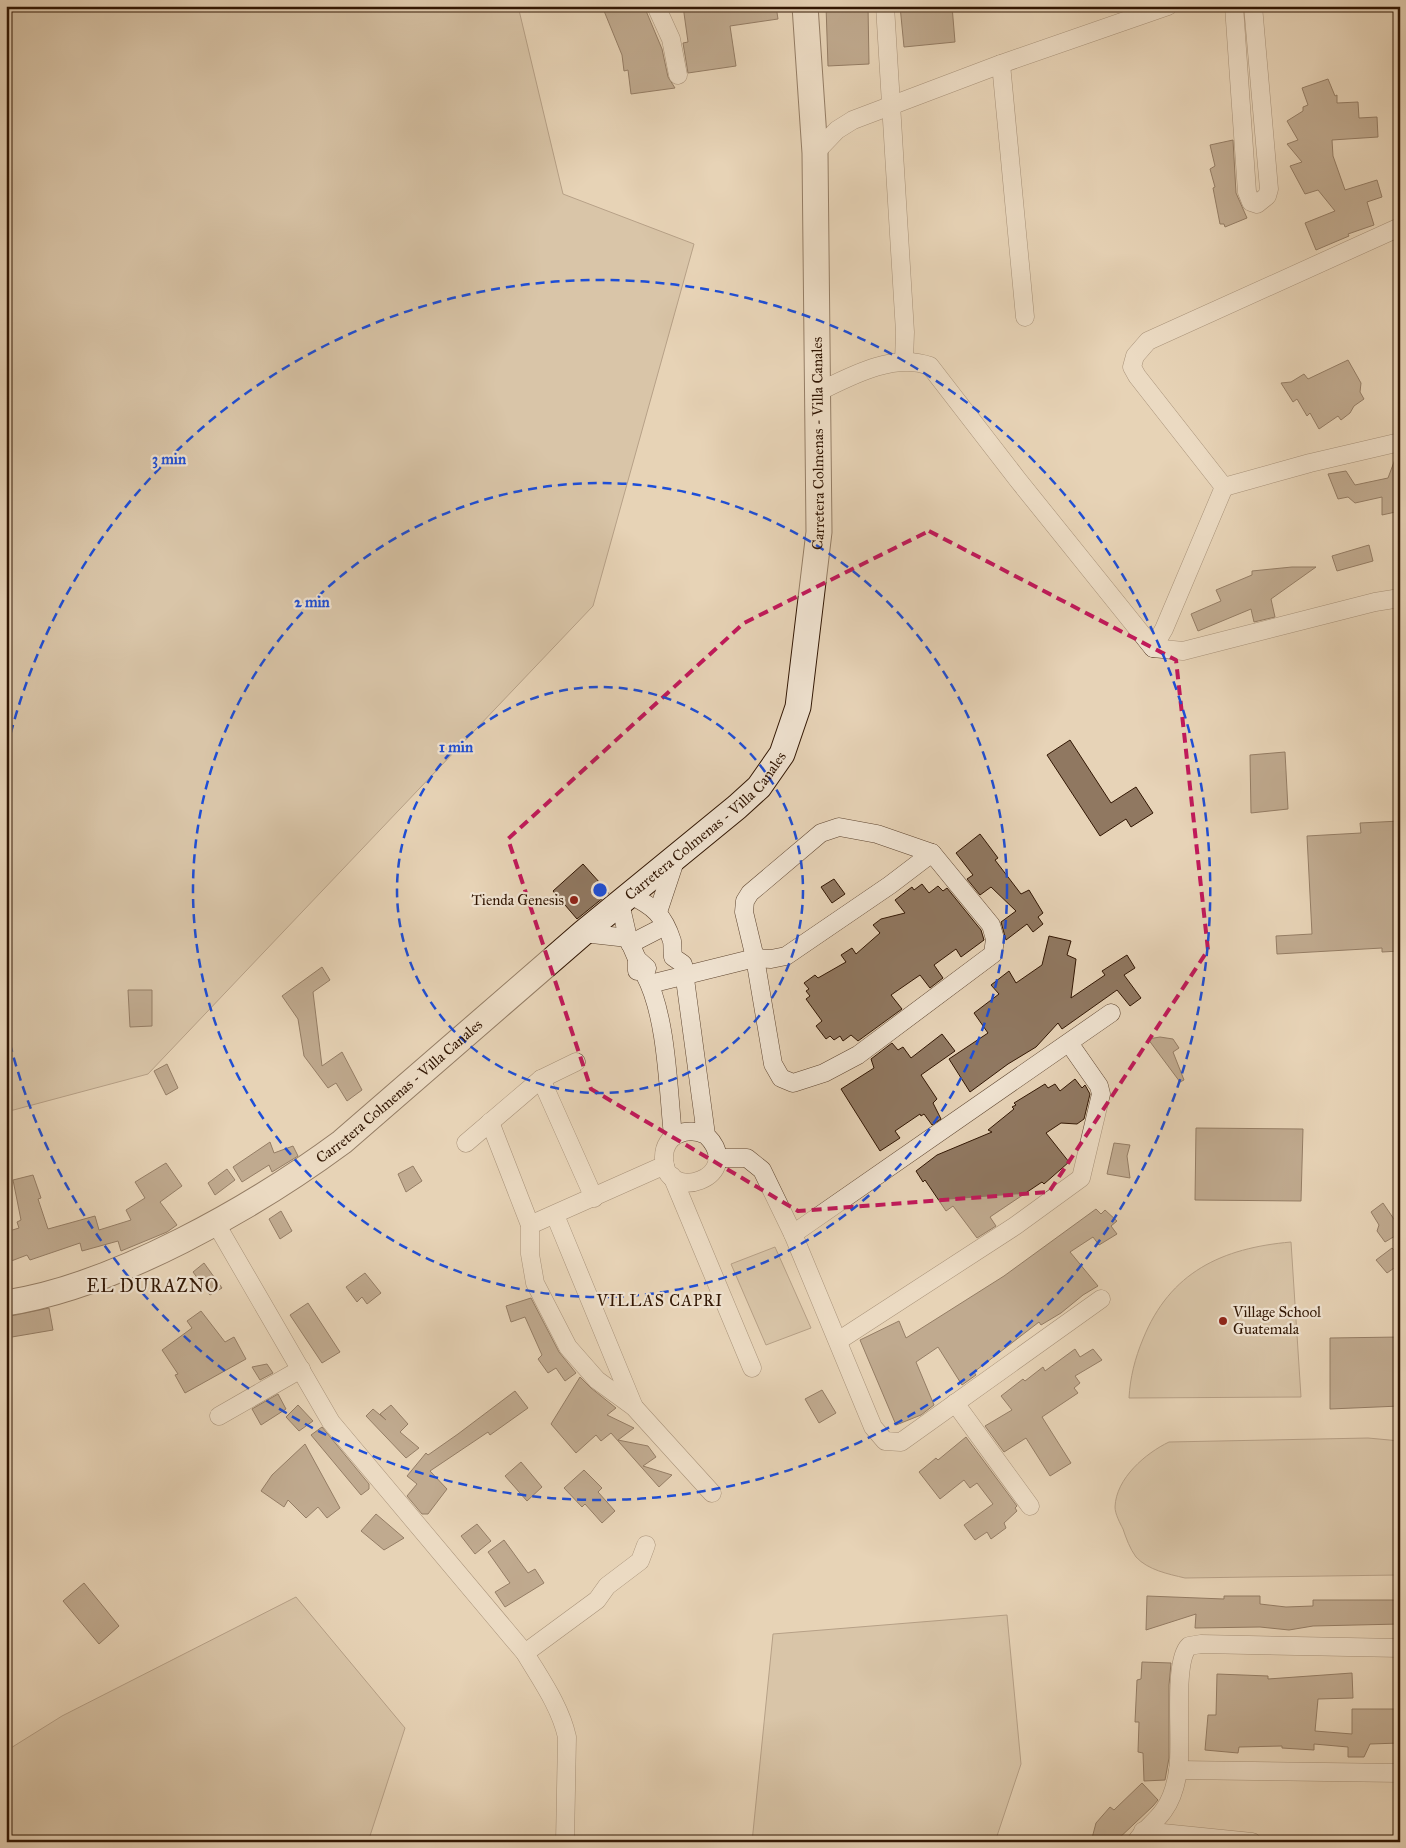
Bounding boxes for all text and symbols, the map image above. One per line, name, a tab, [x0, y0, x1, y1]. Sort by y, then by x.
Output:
street label: Carretera Colmenas - Villa Canales	[808, 337, 828, 551]
text: 3 min	[152, 450, 187, 469]
text: 2 min	[294, 593, 331, 611]
text: 1 min	[439, 738, 474, 756]
street label: Carretera Colmenas - Villa Canales	[621, 748, 790, 904]
centre of rings	[591, 881, 609, 899]
place label: Tienda Genesis	[472, 891, 564, 909]
marker: Tienda Genesis	[568, 894, 580, 906]
street label: Carretera Colmenas - Villa Canales	[312, 1015, 486, 1167]
district label: EL DURAZNO	[86, 1275, 220, 1297]
district label: VILLAS CAPRI	[596, 1291, 723, 1310]
place label: Village School Guatemala	[1232, 1303, 1322, 1338]
marker: Village School Guatemala	[1217, 1315, 1229, 1327]

